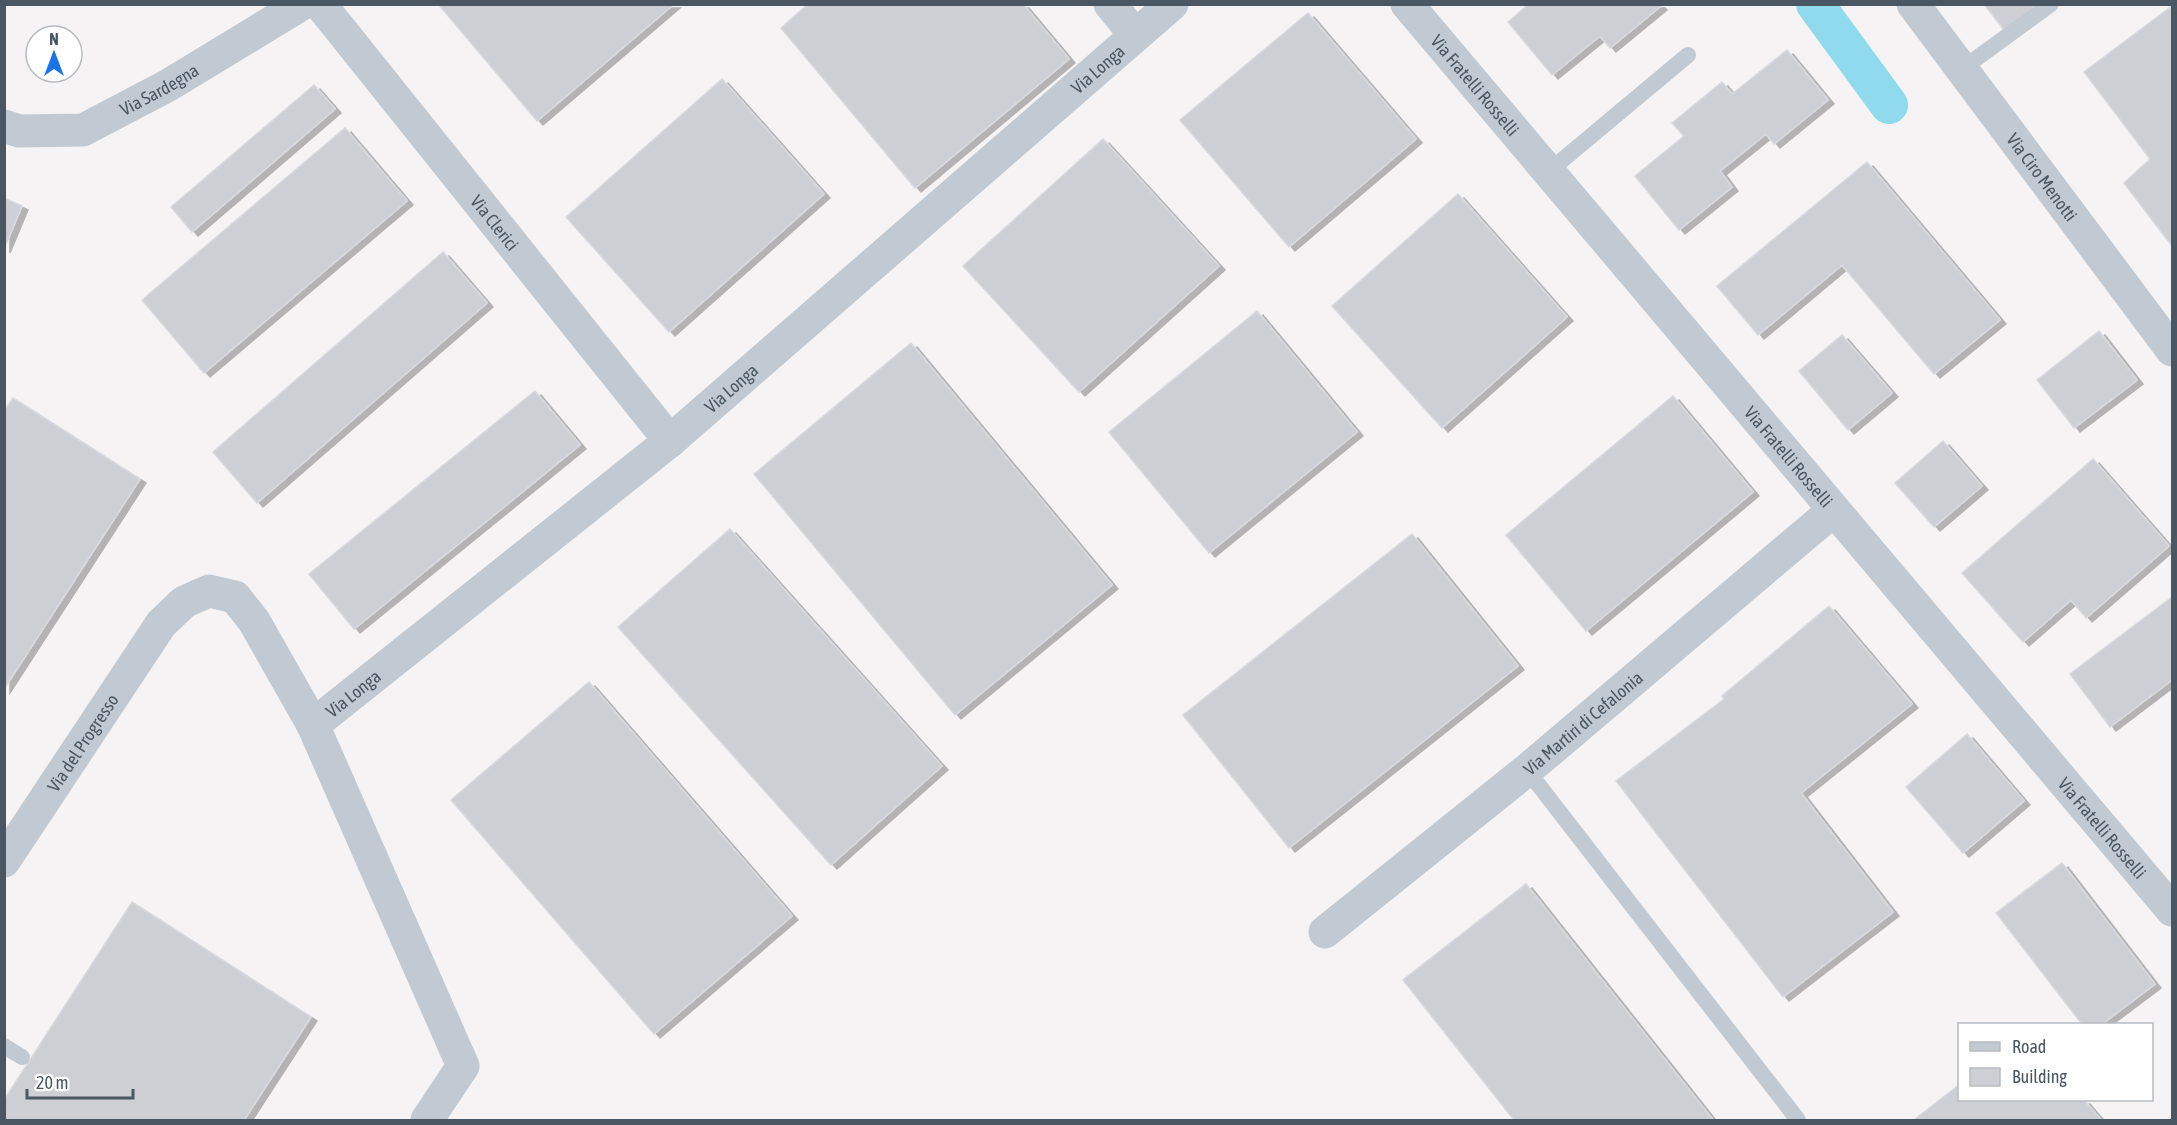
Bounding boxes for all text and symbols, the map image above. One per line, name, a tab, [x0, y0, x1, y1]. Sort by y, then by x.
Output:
north arrow	[24, 24, 84, 84]
text: N	[49, 30, 59, 48]
street label: Via Fratelli Rosselli	[1427, 30, 1524, 140]
street label: Via Longa	[1067, 40, 1128, 98]
street label: Via Sardegna	[116, 59, 202, 119]
street label: Via Ciro Menotti	[2003, 129, 2082, 225]
street label: Via Clerici	[467, 191, 524, 254]
street label: Via Longa	[700, 359, 762, 417]
street label: Via Fratelli Rosselli	[1740, 402, 1837, 511]
street label: Via Longa	[321, 665, 384, 721]
street label: Via Martiri di Cefalonia	[1519, 666, 1647, 779]
street label: Via del Progresso	[43, 690, 122, 795]
street label: Via Fratelli Rosselli	[2054, 773, 2151, 882]
legend	[1958, 1023, 2153, 1101]
text: Road	[2012, 1036, 2046, 1057]
scale bar	[27, 1062, 134, 1100]
text: Building	[2012, 1066, 2067, 1087]
text: 20 m	[36, 1072, 68, 1093]

